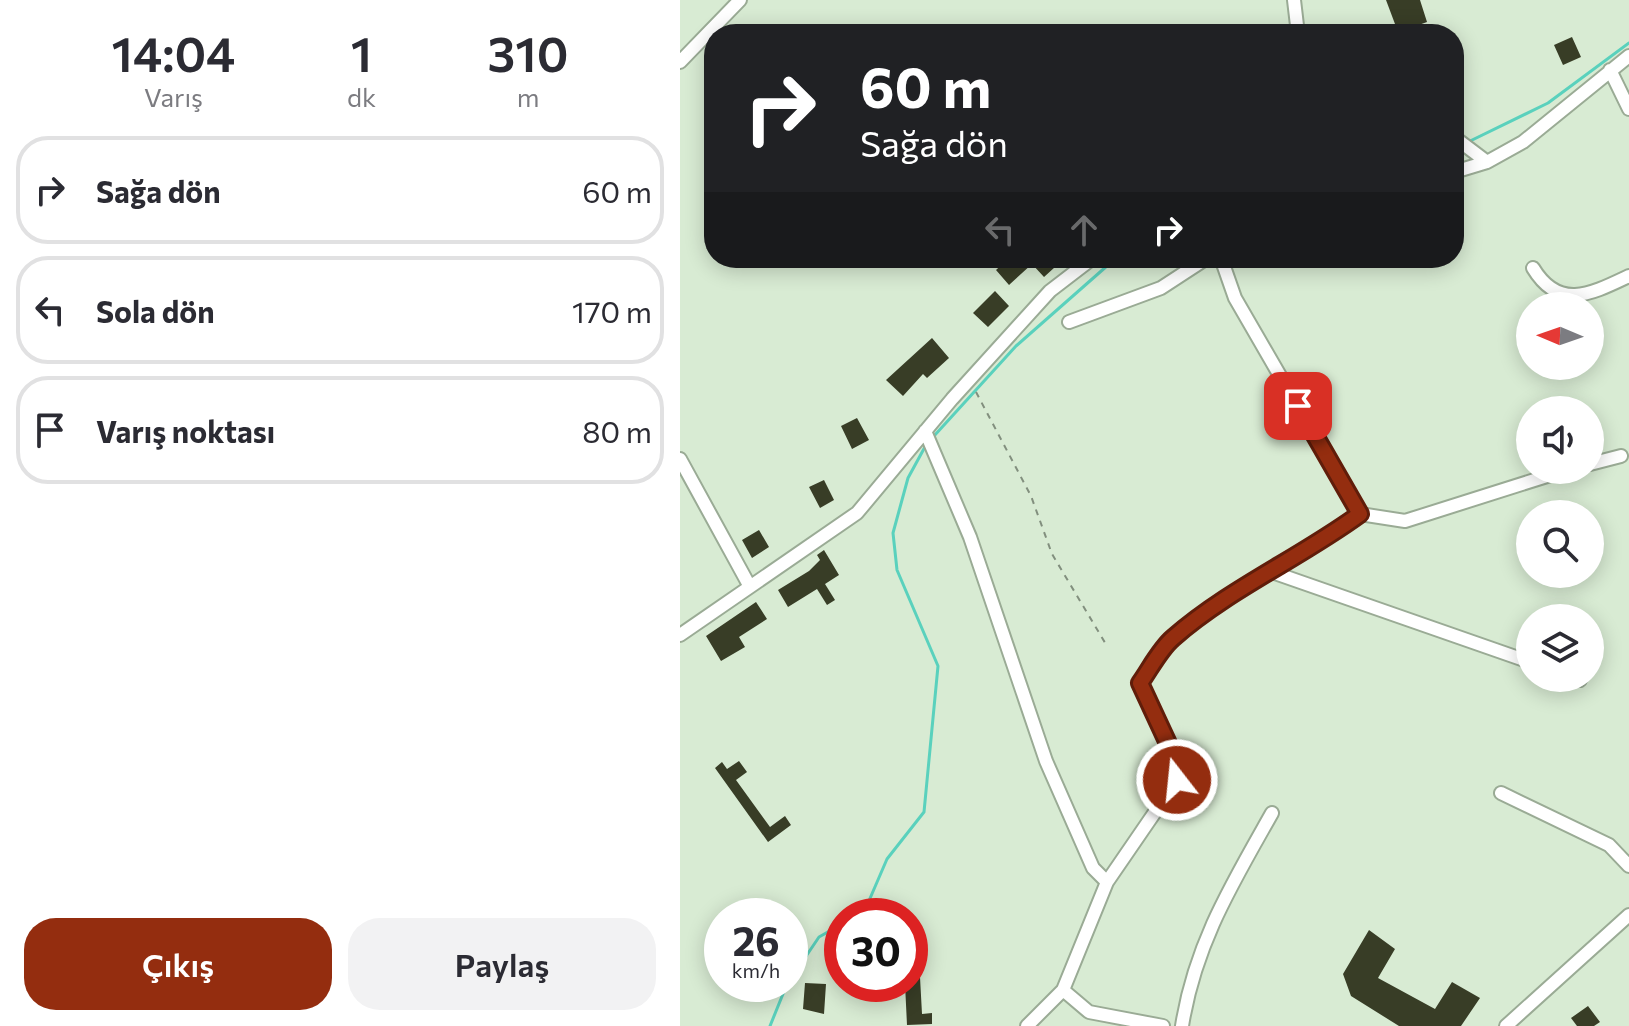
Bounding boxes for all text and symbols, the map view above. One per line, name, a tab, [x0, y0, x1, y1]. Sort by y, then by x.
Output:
text: 14:04	[112, 23, 235, 82]
text: 1	[351, 23, 372, 82]
text: 310	[488, 23, 568, 82]
text: 60 m	[860, 51, 991, 120]
icon: right	[728, 56, 832, 160]
text: Varış	[144, 81, 203, 112]
text: dk	[347, 81, 376, 112]
text: m	[517, 81, 539, 112]
text: Sağa dön	[860, 120, 1008, 164]
icon: right	[28, 168, 72, 212]
text: Sağa dön	[96, 172, 221, 209]
text: 60 m	[582, 172, 652, 209]
icon: left	[978, 208, 1022, 252]
icon: ahead	[1062, 208, 1106, 252]
icon: right	[1146, 208, 1190, 252]
icon: left	[28, 288, 72, 332]
text: Sola dön	[96, 292, 215, 329]
text: 170 m	[572, 292, 652, 329]
north arrow	[1516, 292, 1604, 380]
map controls	[1516, 292, 1604, 692]
pin	[1264, 372, 1332, 440]
icon: arrive	[1276, 384, 1320, 428]
button: sound	[1516, 396, 1604, 484]
icon: arrive	[28, 408, 72, 452]
text: Varış noktası	[96, 412, 275, 449]
text: 80 m	[582, 412, 652, 449]
button: search	[1516, 500, 1604, 588]
button: layers	[1516, 604, 1604, 692]
position arrow	[1135, 738, 1219, 822]
speed limit sign: 30	[824, 898, 928, 1002]
text: 26	[732, 915, 780, 964]
button: Çıkış	[24, 918, 332, 1010]
button: Paylaş	[348, 918, 656, 1010]
text: km/h	[732, 958, 780, 982]

